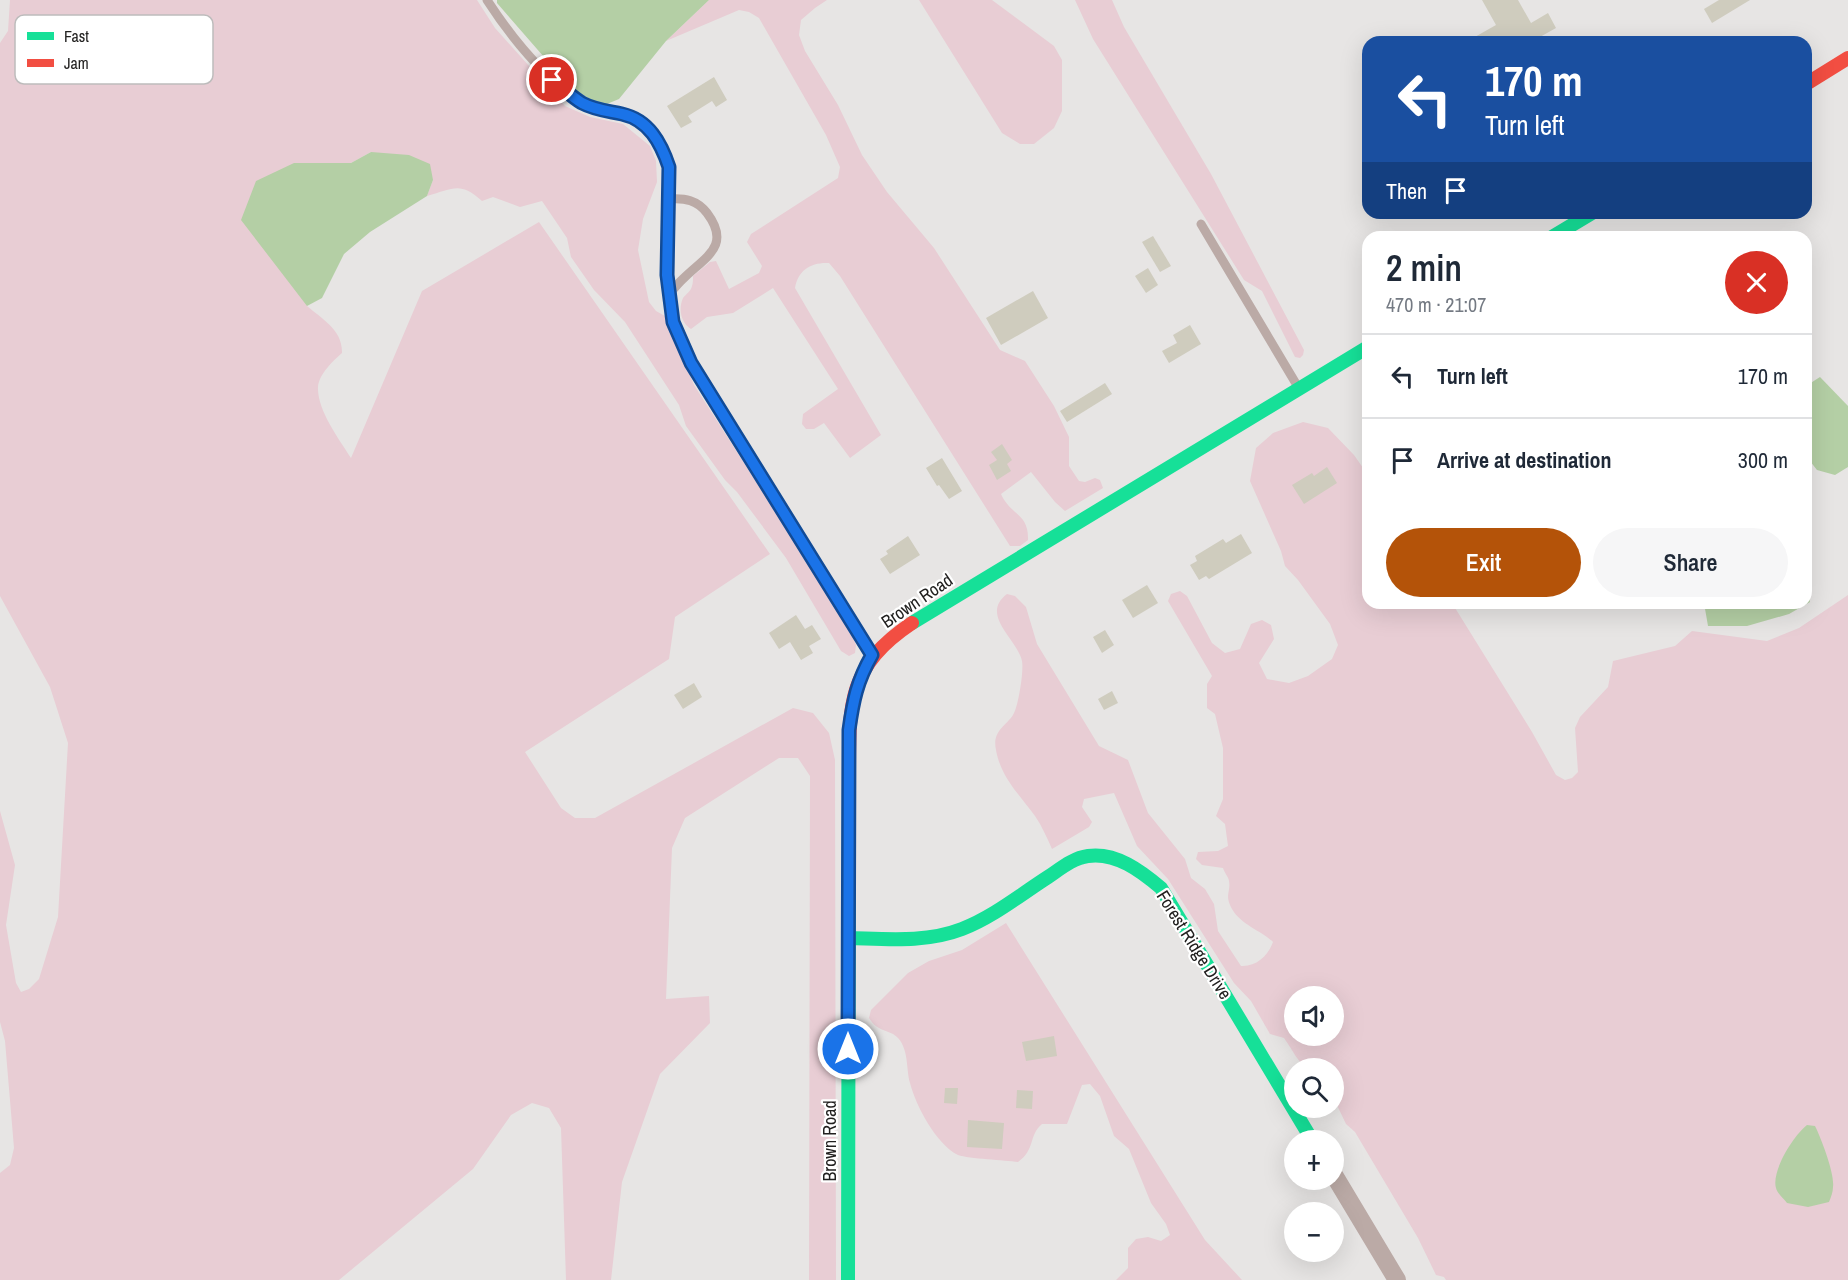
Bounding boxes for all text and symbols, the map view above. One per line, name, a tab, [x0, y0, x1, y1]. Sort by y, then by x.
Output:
legend	[15, 15, 213, 84]
text: Fast	[64, 25, 89, 47]
text: Jam	[64, 52, 89, 74]
text: 170 m	[1485, 53, 1583, 109]
pin	[526, 54, 577, 105]
icon: left	[1386, 60, 1464, 138]
icon: arrive	[535, 63, 568, 96]
text: Turn left	[1485, 107, 1564, 143]
icon: arrive	[1439, 174, 1472, 207]
text: Then	[1386, 176, 1427, 206]
text: 2 min	[1386, 244, 1462, 292]
button: close	[1725, 251, 1788, 314]
text: 470 m · 21:07	[1386, 291, 1486, 318]
icon: left	[1386, 360, 1419, 393]
text: Turn left	[1437, 361, 1508, 391]
text: 170 m	[1738, 361, 1788, 391]
icon: arrive	[1386, 444, 1419, 477]
text: Arrive at destination	[1437, 445, 1611, 475]
text: 300 m	[1738, 445, 1788, 475]
button: Exit	[1386, 528, 1581, 597]
button: Share	[1593, 528, 1788, 597]
street label: Brown Road	[876, 568, 957, 634]
street label: Forest Ridge Drive	[1151, 886, 1238, 1004]
map controls	[1284, 986, 1344, 1262]
button: sound	[1284, 986, 1344, 1046]
position arrow	[816, 1017, 880, 1081]
button: search	[1284, 1058, 1344, 1118]
street label: Brown Road	[817, 1100, 842, 1182]
button: +	[1284, 1130, 1344, 1190]
button: −	[1284, 1202, 1344, 1262]

